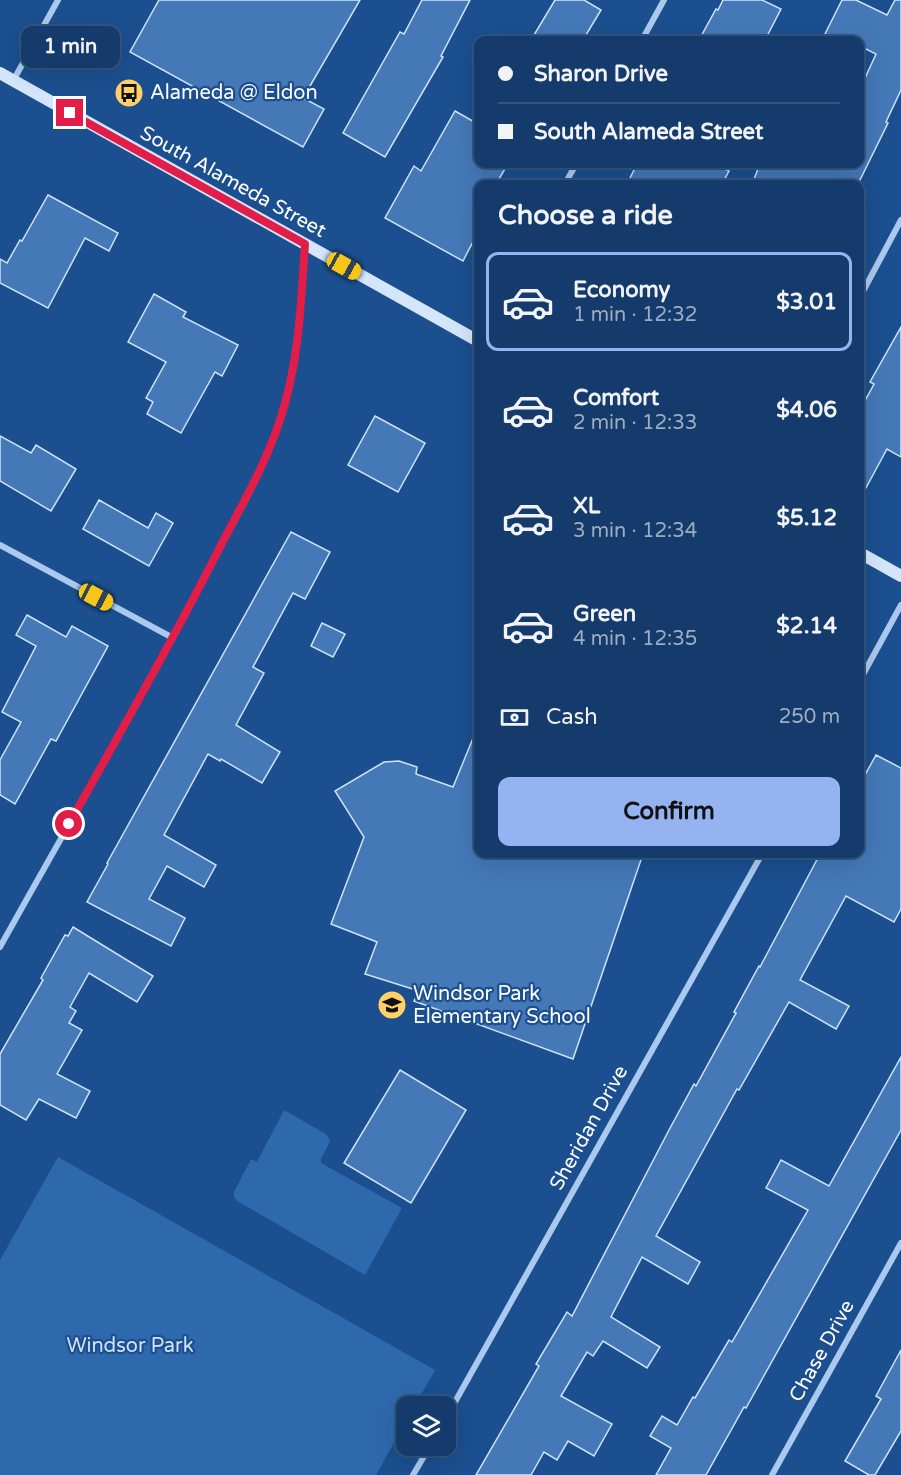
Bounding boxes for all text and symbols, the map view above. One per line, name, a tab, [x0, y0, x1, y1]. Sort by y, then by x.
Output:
callout: 1 min	[20, 26, 119, 68]
text: 1 min	[44, 35, 97, 59]
text: Sharon Drive	[534, 61, 668, 87]
bus stop icon: Alameda @ Eldon	[113, 77, 145, 109]
place label: Alameda @ Eldon	[150, 81, 318, 105]
route end	[56, 99, 83, 126]
text: South Alameda Street	[534, 119, 763, 145]
street label: South Alameda Street	[136, 121, 330, 243]
text: Choose a ride	[498, 199, 673, 232]
car	[324, 249, 364, 283]
icon: car	[501, 275, 555, 329]
text: Economy	[573, 277, 670, 303]
text: $3.01	[776, 289, 837, 315]
text: 1 min · 12:32	[573, 303, 697, 327]
icon: car	[501, 383, 555, 437]
text: Comfort	[573, 385, 659, 411]
text: $4.06	[776, 397, 837, 423]
text: 2 min · 12:33	[573, 411, 697, 435]
icon: car	[501, 491, 555, 545]
text: XL	[573, 493, 600, 519]
text: $5.12	[776, 505, 837, 531]
text: 3 min · 12:34	[573, 519, 697, 543]
car	[76, 581, 116, 613]
icon: car	[501, 599, 555, 653]
text: Green	[573, 601, 636, 627]
text: $2.14	[776, 613, 837, 639]
text: 4 min · 12:35	[573, 627, 697, 651]
icon: cash	[498, 701, 531, 734]
text: Cash	[546, 704, 598, 730]
text: 250 m	[779, 705, 840, 729]
button: Confirm	[498, 777, 840, 846]
route start	[55, 810, 82, 837]
place label: Windsor Park Elementary School	[413, 982, 591, 1029]
school or university icon: Windsor Park Elementary School	[376, 989, 408, 1021]
street label: Sheridan Drive	[545, 1061, 633, 1195]
street label: Chase Drive	[784, 1296, 860, 1406]
park label: Windsor Park	[66, 1334, 194, 1358]
map controls	[396, 1396, 456, 1456]
button: layers	[396, 1396, 456, 1456]

